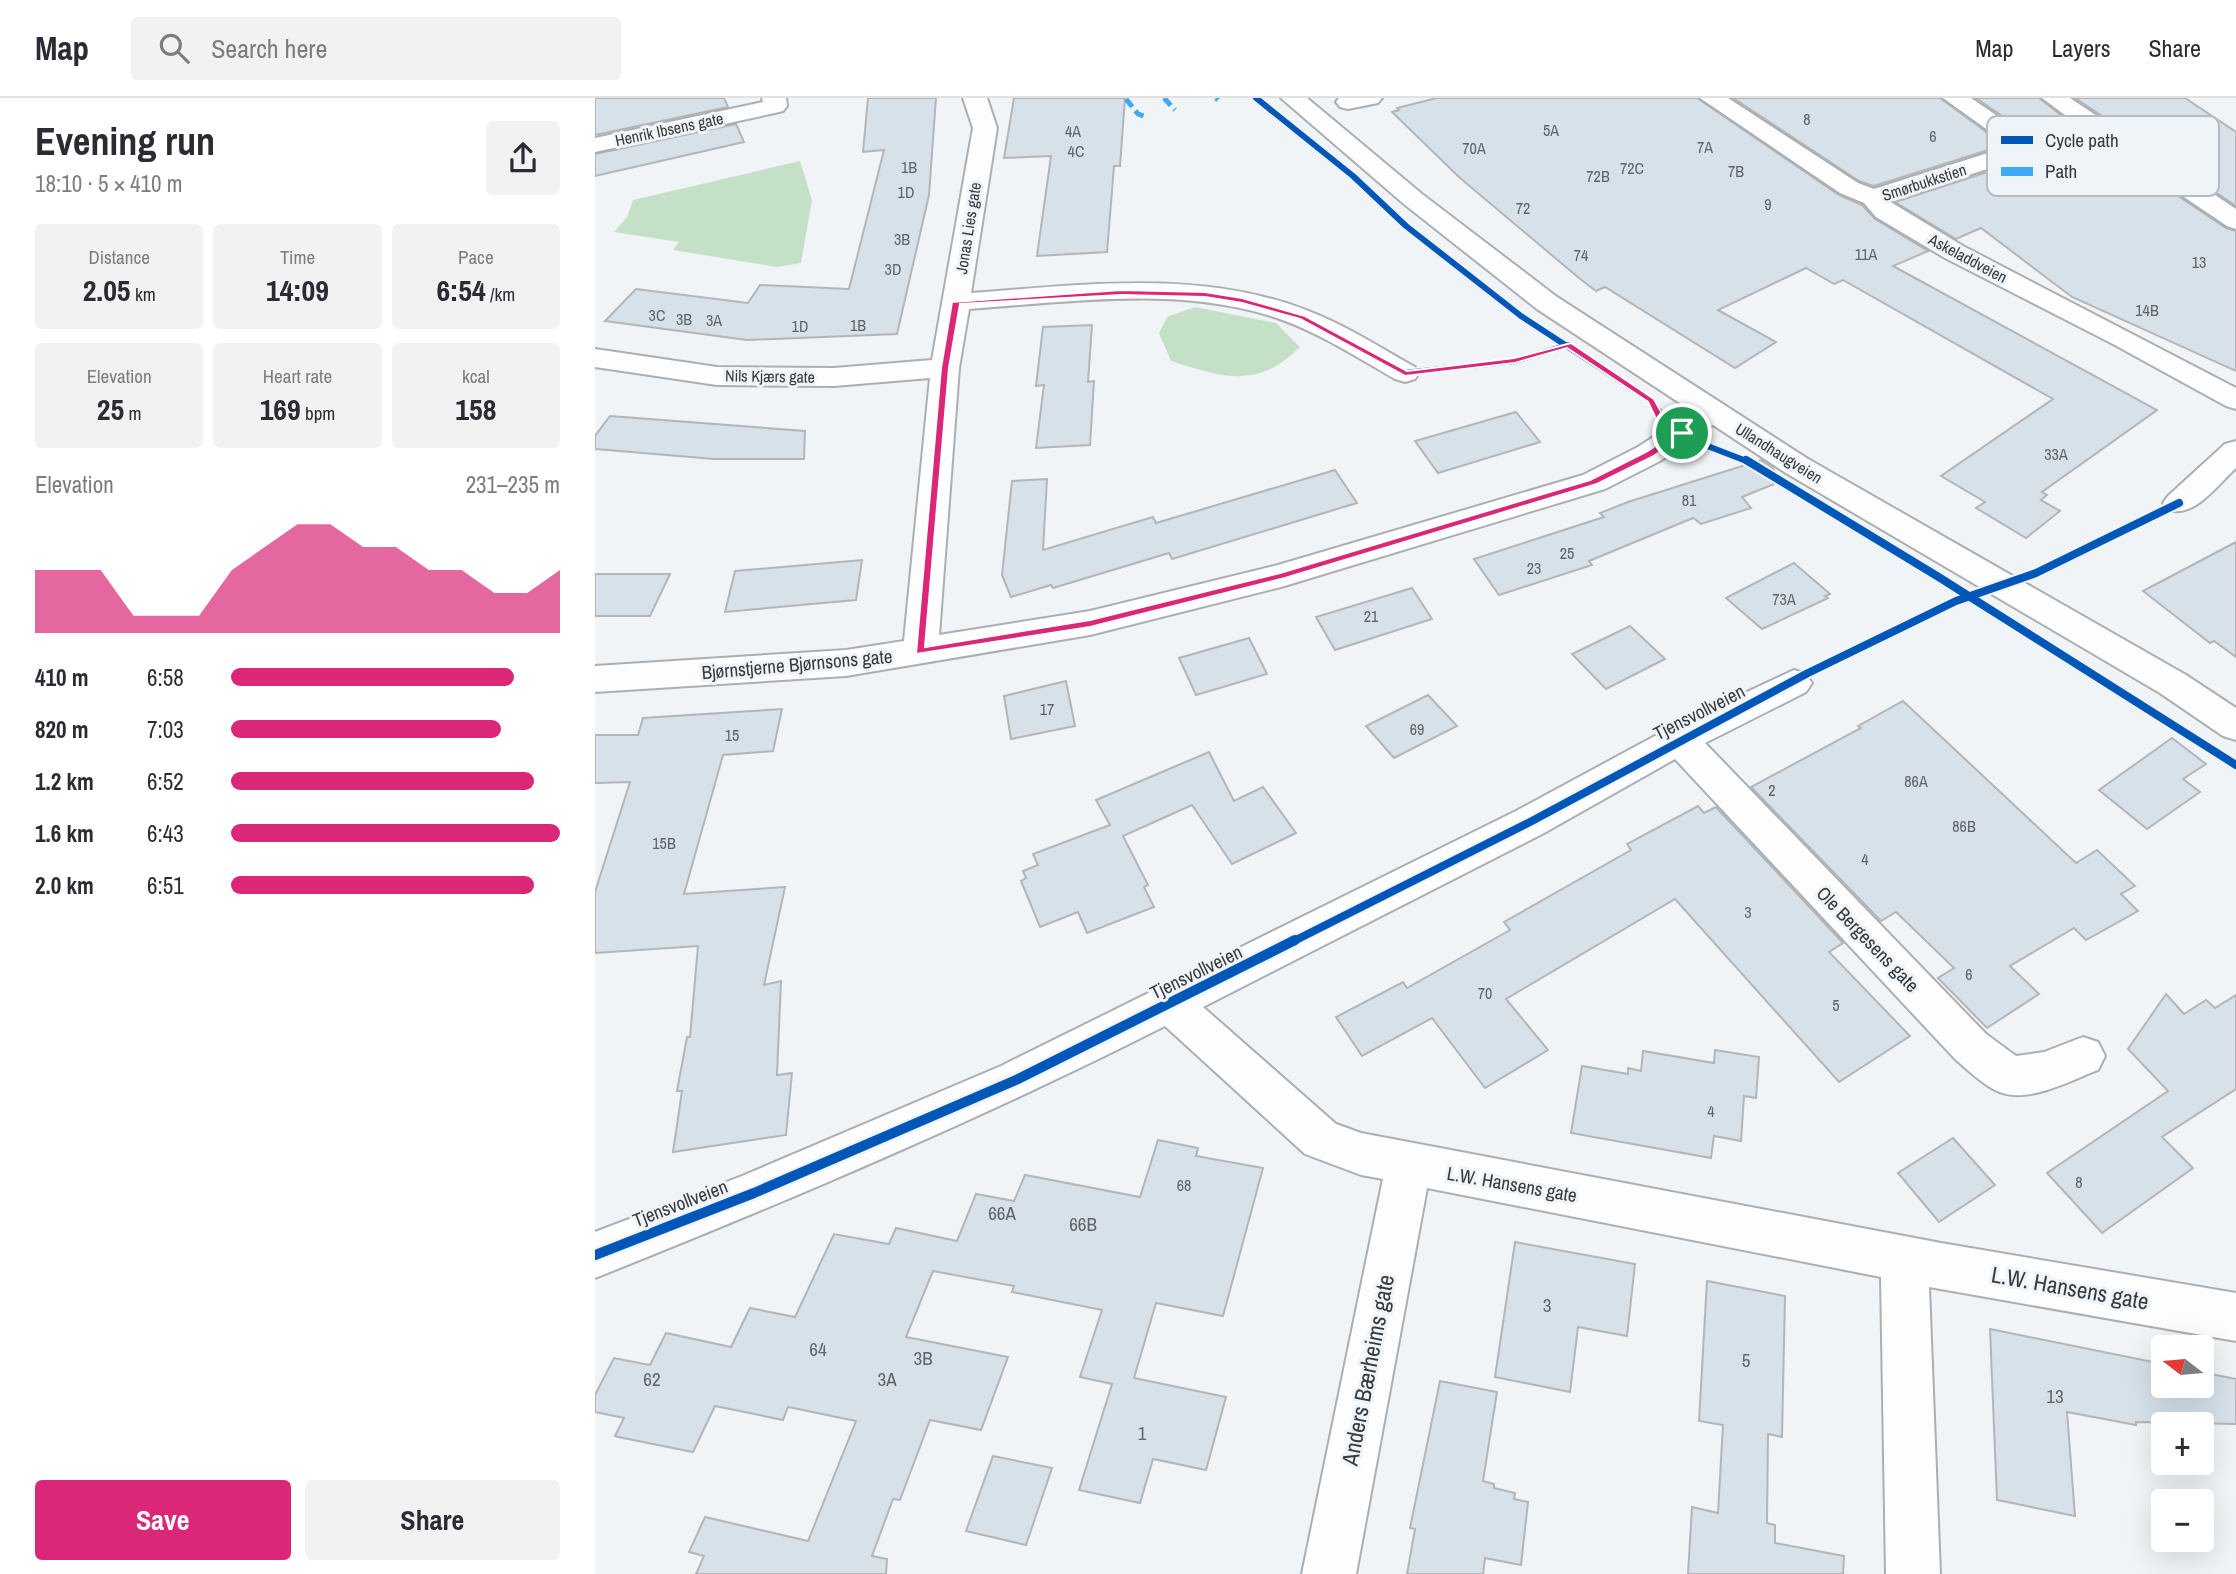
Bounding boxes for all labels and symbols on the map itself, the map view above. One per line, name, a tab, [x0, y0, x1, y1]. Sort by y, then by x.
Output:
street label: Henrik Ibsens gate	[613, 107, 725, 151]
house number: 8	[1803, 108, 1811, 130]
legend	[1987, 116, 2219, 196]
house number: 5A	[1543, 119, 1559, 141]
house number: 4A	[1065, 120, 1081, 142]
house number: 6	[1929, 125, 1937, 147]
text: Cycle path	[2045, 127, 2119, 153]
house number: 7A	[1697, 136, 1713, 158]
house number: 70A	[1462, 137, 1486, 159]
house number: 4C	[1068, 140, 1084, 162]
house number: 1B	[901, 156, 917, 178]
house number: 72C	[1620, 157, 1644, 179]
street label: Smørbukkstien	[1879, 158, 1969, 206]
text: Path	[2045, 158, 2077, 184]
house number: 7B	[1728, 160, 1744, 182]
house number: 72B	[1586, 165, 1610, 187]
house number: 1D	[898, 181, 914, 203]
street label: Jonas Lies gate	[950, 181, 986, 275]
house number: 9	[1764, 193, 1772, 215]
house number: 72	[1516, 197, 1530, 219]
house number: 3B	[894, 228, 910, 250]
street label: Askeladdveien	[1924, 228, 2011, 288]
house number: 11A	[1855, 243, 1877, 265]
house number: 74	[1574, 244, 1588, 266]
house number: 13	[2192, 251, 2206, 273]
house number: 3D	[885, 258, 901, 280]
house number: 14B	[2135, 299, 2159, 321]
house number: 3C	[649, 304, 665, 326]
house number: 3B	[676, 308, 692, 330]
house number: 3A	[706, 309, 722, 331]
house number: 1B	[850, 314, 866, 336]
house number: 1D	[792, 315, 808, 337]
street label: Nils Kjærs gate	[725, 364, 815, 388]
pin	[1652, 403, 1712, 463]
street label: Ullandhaugveien	[1731, 418, 1827, 488]
house number: 33A	[2044, 443, 2068, 465]
house number: 81	[1682, 489, 1697, 511]
house number: 25	[1560, 542, 1574, 564]
house number: 23	[1527, 557, 1541, 579]
house number: 73A	[1772, 588, 1796, 610]
house number: 21	[1364, 605, 1379, 627]
street label: Bjørnstjerne Bjørnsons gate	[701, 643, 893, 685]
street label: Tjensvollveien	[1649, 678, 1749, 746]
house number: 17	[1040, 698, 1054, 720]
house number: 69	[1410, 718, 1424, 740]
house number: 15	[725, 724, 739, 746]
house number: 86A	[1904, 770, 1928, 792]
house number: 2	[1768, 779, 1776, 801]
house number: 86B	[1952, 815, 1976, 837]
house number: 15B	[652, 832, 676, 854]
house number: 4	[1861, 848, 1869, 870]
street label: Ole Bergesens gate	[1811, 880, 1925, 998]
house number: 3	[1744, 901, 1752, 923]
street label: Tjensvollveien	[1146, 938, 1246, 1006]
house number: 6	[1965, 963, 1973, 985]
house number: 70	[1478, 982, 1492, 1004]
house number: 5	[1832, 994, 1840, 1016]
house number: 4	[1707, 1100, 1715, 1122]
street label: L.W. Hansens gate	[1445, 1160, 1579, 1208]
house number: 8	[2075, 1171, 2083, 1193]
street label: Tjensvollveien	[629, 1173, 731, 1233]
house number: 68	[1177, 1174, 1191, 1196]
house number: 66A	[988, 1200, 1016, 1226]
house number: 66B	[1069, 1211, 1097, 1237]
street label: L.W. Hansens gate	[1989, 1258, 2151, 1317]
street label: Anders Bærheims gate	[1334, 1272, 1401, 1469]
house number: 3	[1543, 1292, 1551, 1318]
north arrow	[2151, 1335, 2214, 1398]
house number: 64	[809, 1336, 827, 1362]
house number: 3B	[913, 1345, 933, 1371]
house number: 5	[1742, 1347, 1751, 1373]
house number: 62	[643, 1366, 661, 1392]
house number: 3A	[877, 1366, 897, 1392]
house number: 13	[2046, 1383, 2064, 1409]
house number: 1	[1138, 1420, 1147, 1446]

